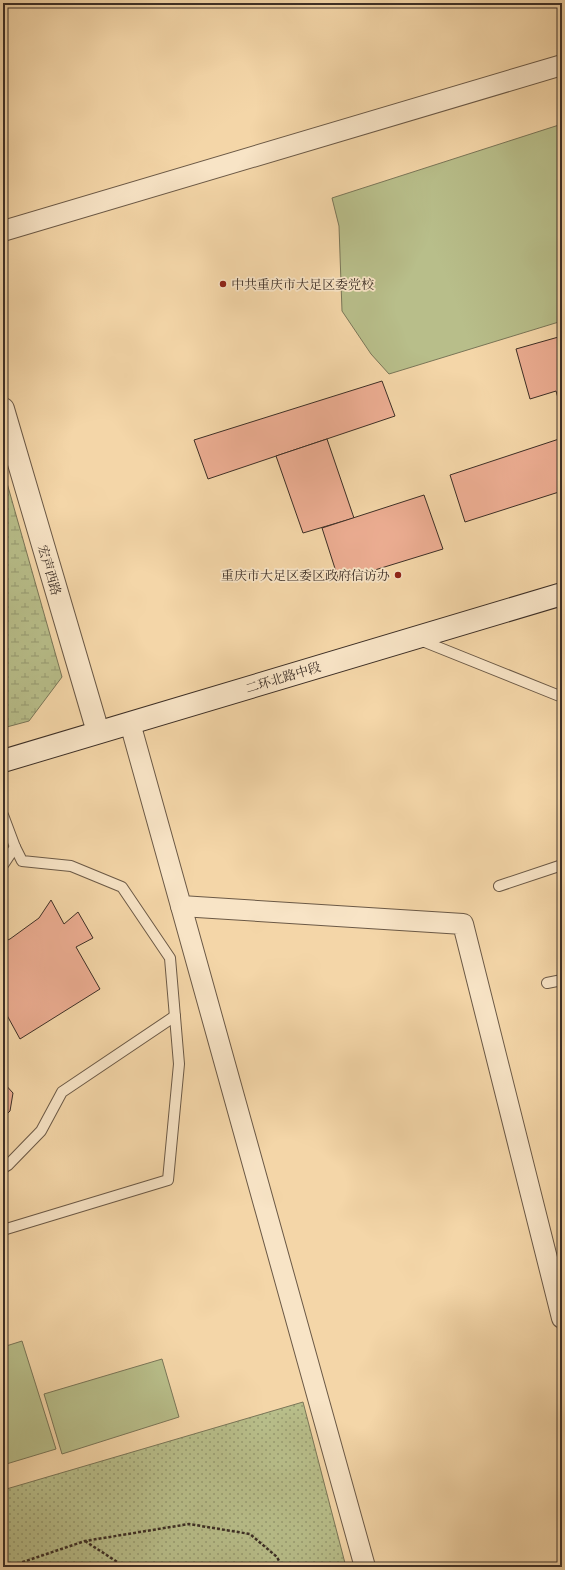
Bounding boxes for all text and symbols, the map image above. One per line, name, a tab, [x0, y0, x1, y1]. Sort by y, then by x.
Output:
place label: 中共重庆市大足区委党校	[231, 277, 374, 293]
marker: 中共重庆市大足区委党校	[218, 279, 228, 289]
street label: 宏声西路	[34, 543, 64, 597]
place label: 重庆市大足区委区政府信访办	[221, 568, 390, 584]
marker: 重庆市大足区委区政府信访办	[393, 570, 403, 580]
street label: 二环北路中段	[244, 659, 323, 697]

